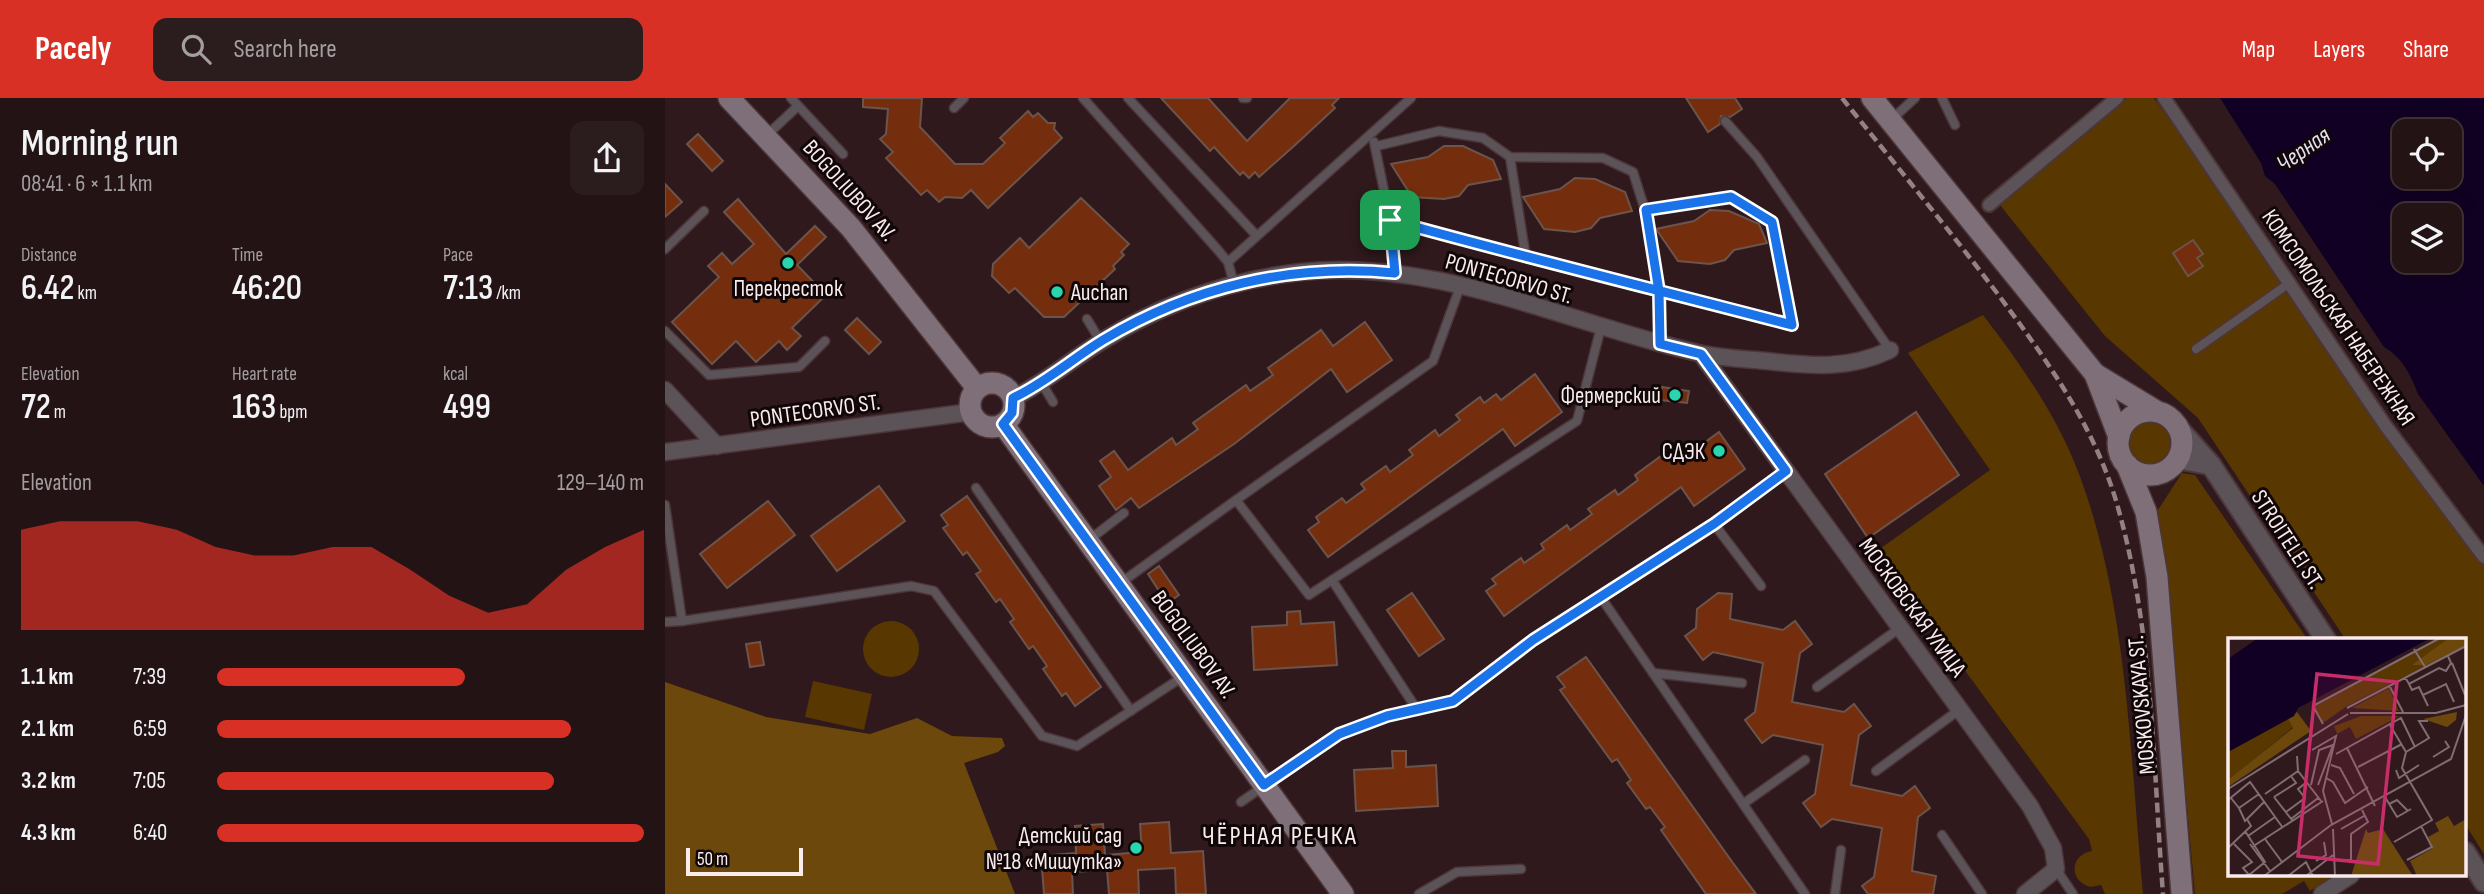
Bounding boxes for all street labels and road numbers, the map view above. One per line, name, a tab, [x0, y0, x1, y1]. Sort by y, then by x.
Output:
street label: BOGOLIUBOV AV.	[797, 134, 902, 247]
street label: КОМСОМОЛЬСКАЯ НАБЕРЕЖНАЯ	[2255, 204, 2421, 431]
street label: PONTECORVO ST.	[1442, 247, 1575, 310]
street label: PONTECORVO ST.	[748, 388, 882, 434]
street label: STROITELEI ST.	[2245, 485, 2329, 594]
street label: МОСКОВСКАЯ УЛИЦА	[1852, 533, 1972, 683]
street label: BOGOLIUBOV AV.	[1145, 585, 1242, 704]
street label: MOSKOVSKAYA ST.	[2122, 634, 2162, 775]

